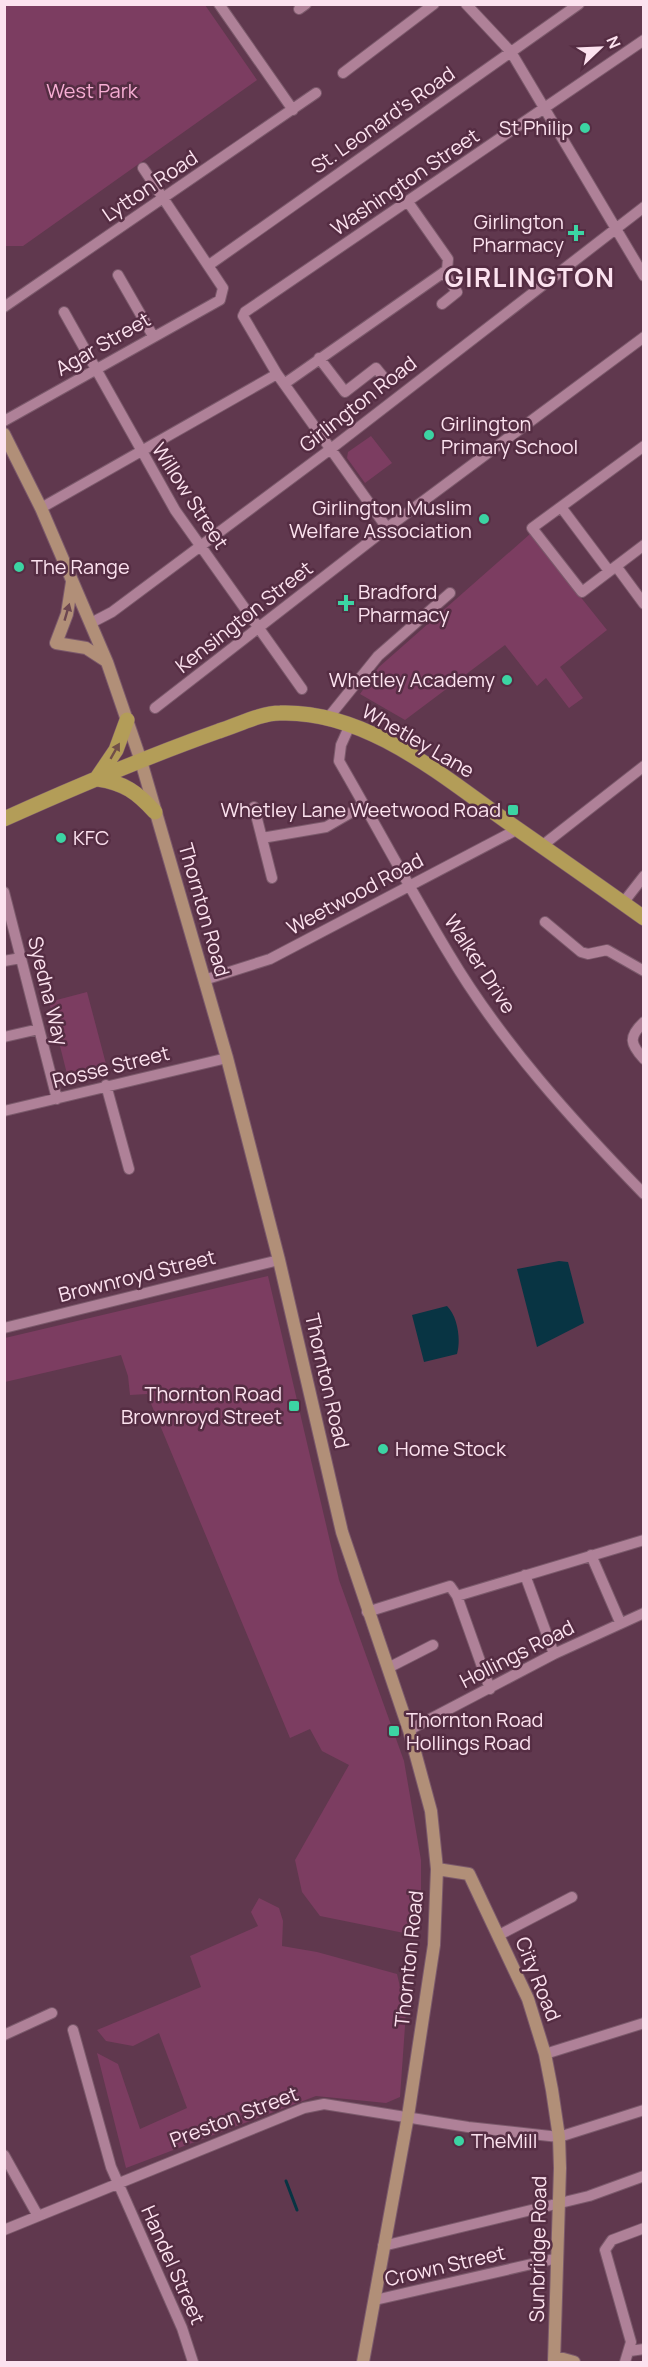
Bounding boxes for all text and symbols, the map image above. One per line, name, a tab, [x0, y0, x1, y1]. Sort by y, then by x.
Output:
north arrow	[570, 18, 630, 78]
text: N	[601, 33, 626, 52]
street label: St. Leonard's Road	[305, 60, 460, 179]
park label: West Park	[46, 77, 139, 104]
place label: St Philip	[499, 114, 573, 141]
marker: St Philip	[578, 121, 592, 135]
street label: Washington Street	[325, 122, 484, 241]
street label: Lytton Road	[97, 144, 203, 227]
place label: Girlington Pharmacy	[472, 208, 564, 258]
marker: Girlington Pharmacy	[569, 226, 583, 240]
district label: GIRLINGTON	[445, 259, 615, 295]
street label: Agar Street	[50, 305, 155, 382]
street label: Girlington Road	[294, 349, 422, 458]
place label: Girlington Primary School	[441, 410, 578, 460]
marker: Girlington Primary School	[422, 428, 436, 442]
street label: Willow Street	[146, 437, 235, 554]
place label: Girlington Muslim Welfare Association	[289, 494, 472, 544]
marker: Girlington Muslim Welfare Association	[477, 512, 491, 526]
place label: The Range	[31, 553, 130, 580]
street label: Kensington Street	[169, 554, 318, 679]
marker: The Range	[12, 560, 26, 574]
place label: Bradford Pharmacy	[358, 578, 450, 628]
marker: Bradford Pharmacy	[339, 596, 353, 610]
one-way arrow	[62, 603, 72, 621]
place label: Whetley Academy	[329, 666, 495, 693]
marker: Whetley Academy	[500, 673, 514, 687]
street label: Whetley Lane	[357, 697, 479, 784]
one-way arrow	[110, 742, 120, 759]
place label: Whetley Lane Weetwood Road	[220, 796, 501, 823]
marker: Whetley Lane Weetwood Road	[506, 803, 520, 817]
place label: KFC	[73, 824, 109, 851]
marker: KFC	[54, 831, 68, 845]
street label: Thornton Road	[173, 840, 236, 980]
street label: Weetwood Road	[282, 846, 428, 941]
street label: Walker Drive	[438, 909, 523, 1018]
street label: Syedna Way	[22, 933, 75, 1049]
street label: Rosse Street	[50, 1039, 172, 1094]
street label: Brownroyd Street	[55, 1243, 218, 1308]
street label: Thornton Road	[299, 1311, 356, 1451]
place label: Thornton Road Brownroyd Street	[121, 1380, 282, 1430]
marker: Thornton Road Brownroyd Street	[287, 1399, 301, 1413]
place label: Home Stock	[395, 1435, 507, 1462]
marker: Home Stock	[376, 1442, 390, 1456]
street label: Hollings Road	[455, 1613, 579, 1694]
place label: Thornton Road Hollings Road	[406, 1706, 543, 1756]
marker: Thornton Road Hollings Road	[387, 1724, 401, 1738]
street label: Thornton Road	[388, 1889, 429, 2029]
street label: City Road	[509, 1933, 568, 2025]
street label: Preston Street	[166, 2080, 302, 2153]
place label: TheMill	[471, 2127, 537, 2154]
marker: TheMill	[452, 2134, 466, 2148]
street label: Sunbridge Road	[523, 2175, 552, 2323]
street label: Handel Street	[135, 2201, 212, 2329]
street label: Crown Street	[382, 2239, 508, 2292]

